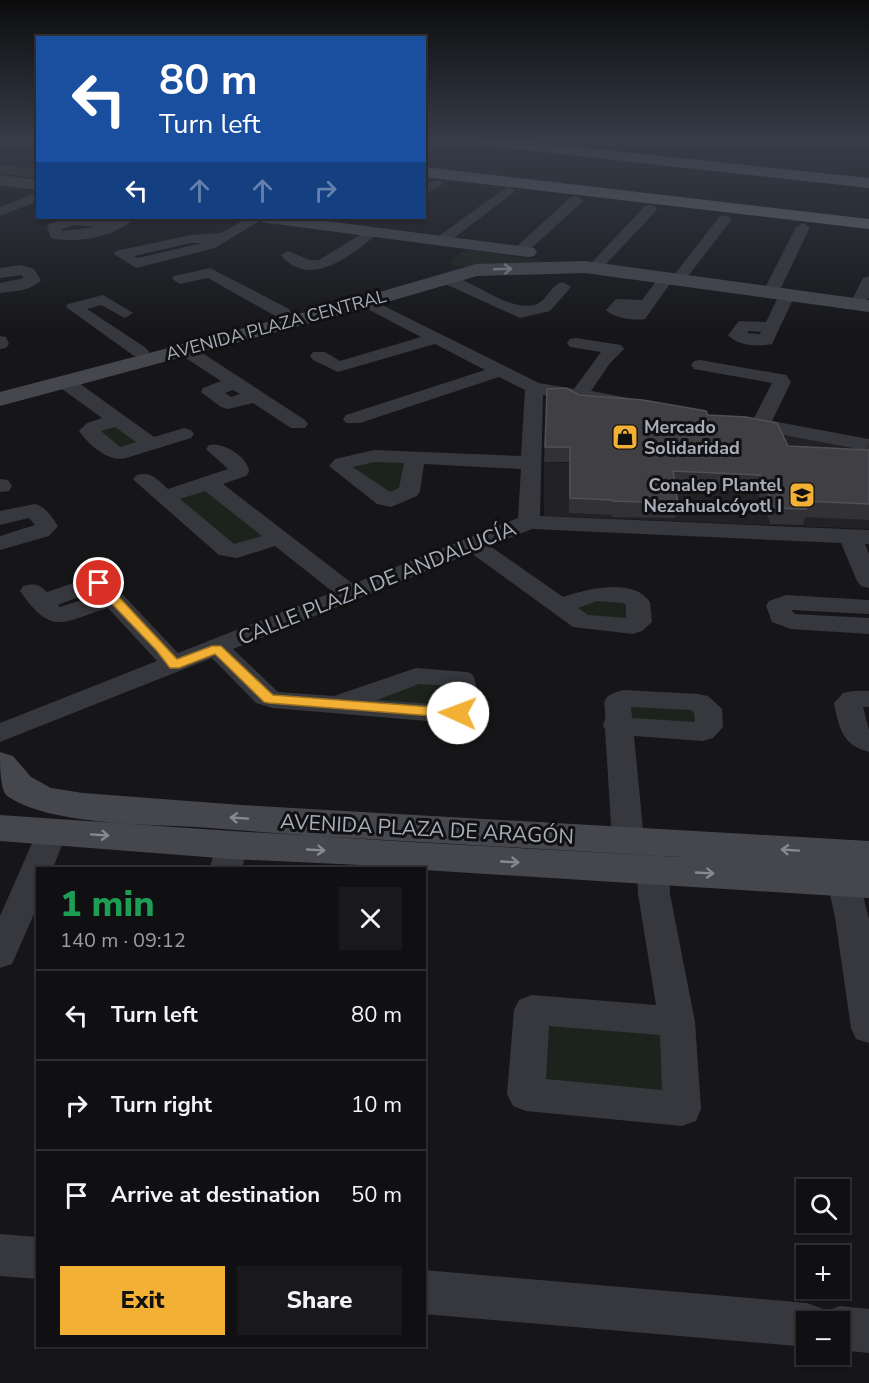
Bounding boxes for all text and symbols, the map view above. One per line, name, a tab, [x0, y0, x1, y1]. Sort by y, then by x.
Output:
text: 80 m	[159, 52, 258, 109]
icon: left	[60, 60, 138, 138]
text: Turn left	[159, 106, 260, 143]
icon: left	[120, 174, 153, 207]
icon: ahead	[183, 174, 216, 207]
icon: ahead	[246, 174, 279, 207]
icon: right	[309, 174, 342, 207]
one-way arrow	[493, 263, 513, 274]
street label: AVENIDA PLAZA CENTRAL	[163, 284, 389, 366]
place label: Mercado Solidaridad	[644, 415, 740, 460]
shop icon: Mercado Solidaridad	[610, 422, 640, 452]
place label: Conalep Plantel Nezahualcóyotl I	[644, 473, 782, 518]
school or university icon: Conalep Plantel Nezahualcóyotl I	[787, 480, 817, 510]
street label: CALLE PLAZA DE ANDALUCÍA	[234, 514, 520, 652]
pin	[73, 557, 124, 608]
icon: arrive	[82, 566, 115, 599]
position arrow	[426, 681, 490, 745]
street label: AVENIDA PLAZA DE ARAGÓN	[279, 807, 575, 851]
one-way arrow	[229, 812, 249, 823]
one-way arrow	[90, 830, 110, 841]
one-way arrow	[780, 844, 800, 855]
one-way arrow	[305, 845, 325, 856]
one-way arrow	[500, 856, 520, 867]
one-way arrow	[695, 868, 715, 879]
text: 1 min	[60, 880, 155, 929]
button: close	[339, 887, 402, 950]
text: 140 m · 09:12	[60, 927, 186, 954]
icon: left	[60, 999, 93, 1032]
text: Turn left	[111, 1000, 198, 1030]
text: 80 m	[351, 1000, 402, 1030]
icon: right	[60, 1089, 93, 1122]
text: Turn right	[111, 1090, 212, 1120]
text: 10 m	[351, 1090, 402, 1120]
icon: arrive	[60, 1179, 93, 1212]
map controls	[796, 1179, 850, 1365]
button: search	[796, 1179, 850, 1233]
text: Arrive at destination	[111, 1180, 320, 1210]
text: 50 m	[351, 1180, 402, 1210]
button: +	[796, 1245, 850, 1299]
button: Exit	[60, 1266, 225, 1335]
button: Share	[237, 1266, 402, 1335]
button: −	[796, 1311, 850, 1365]

